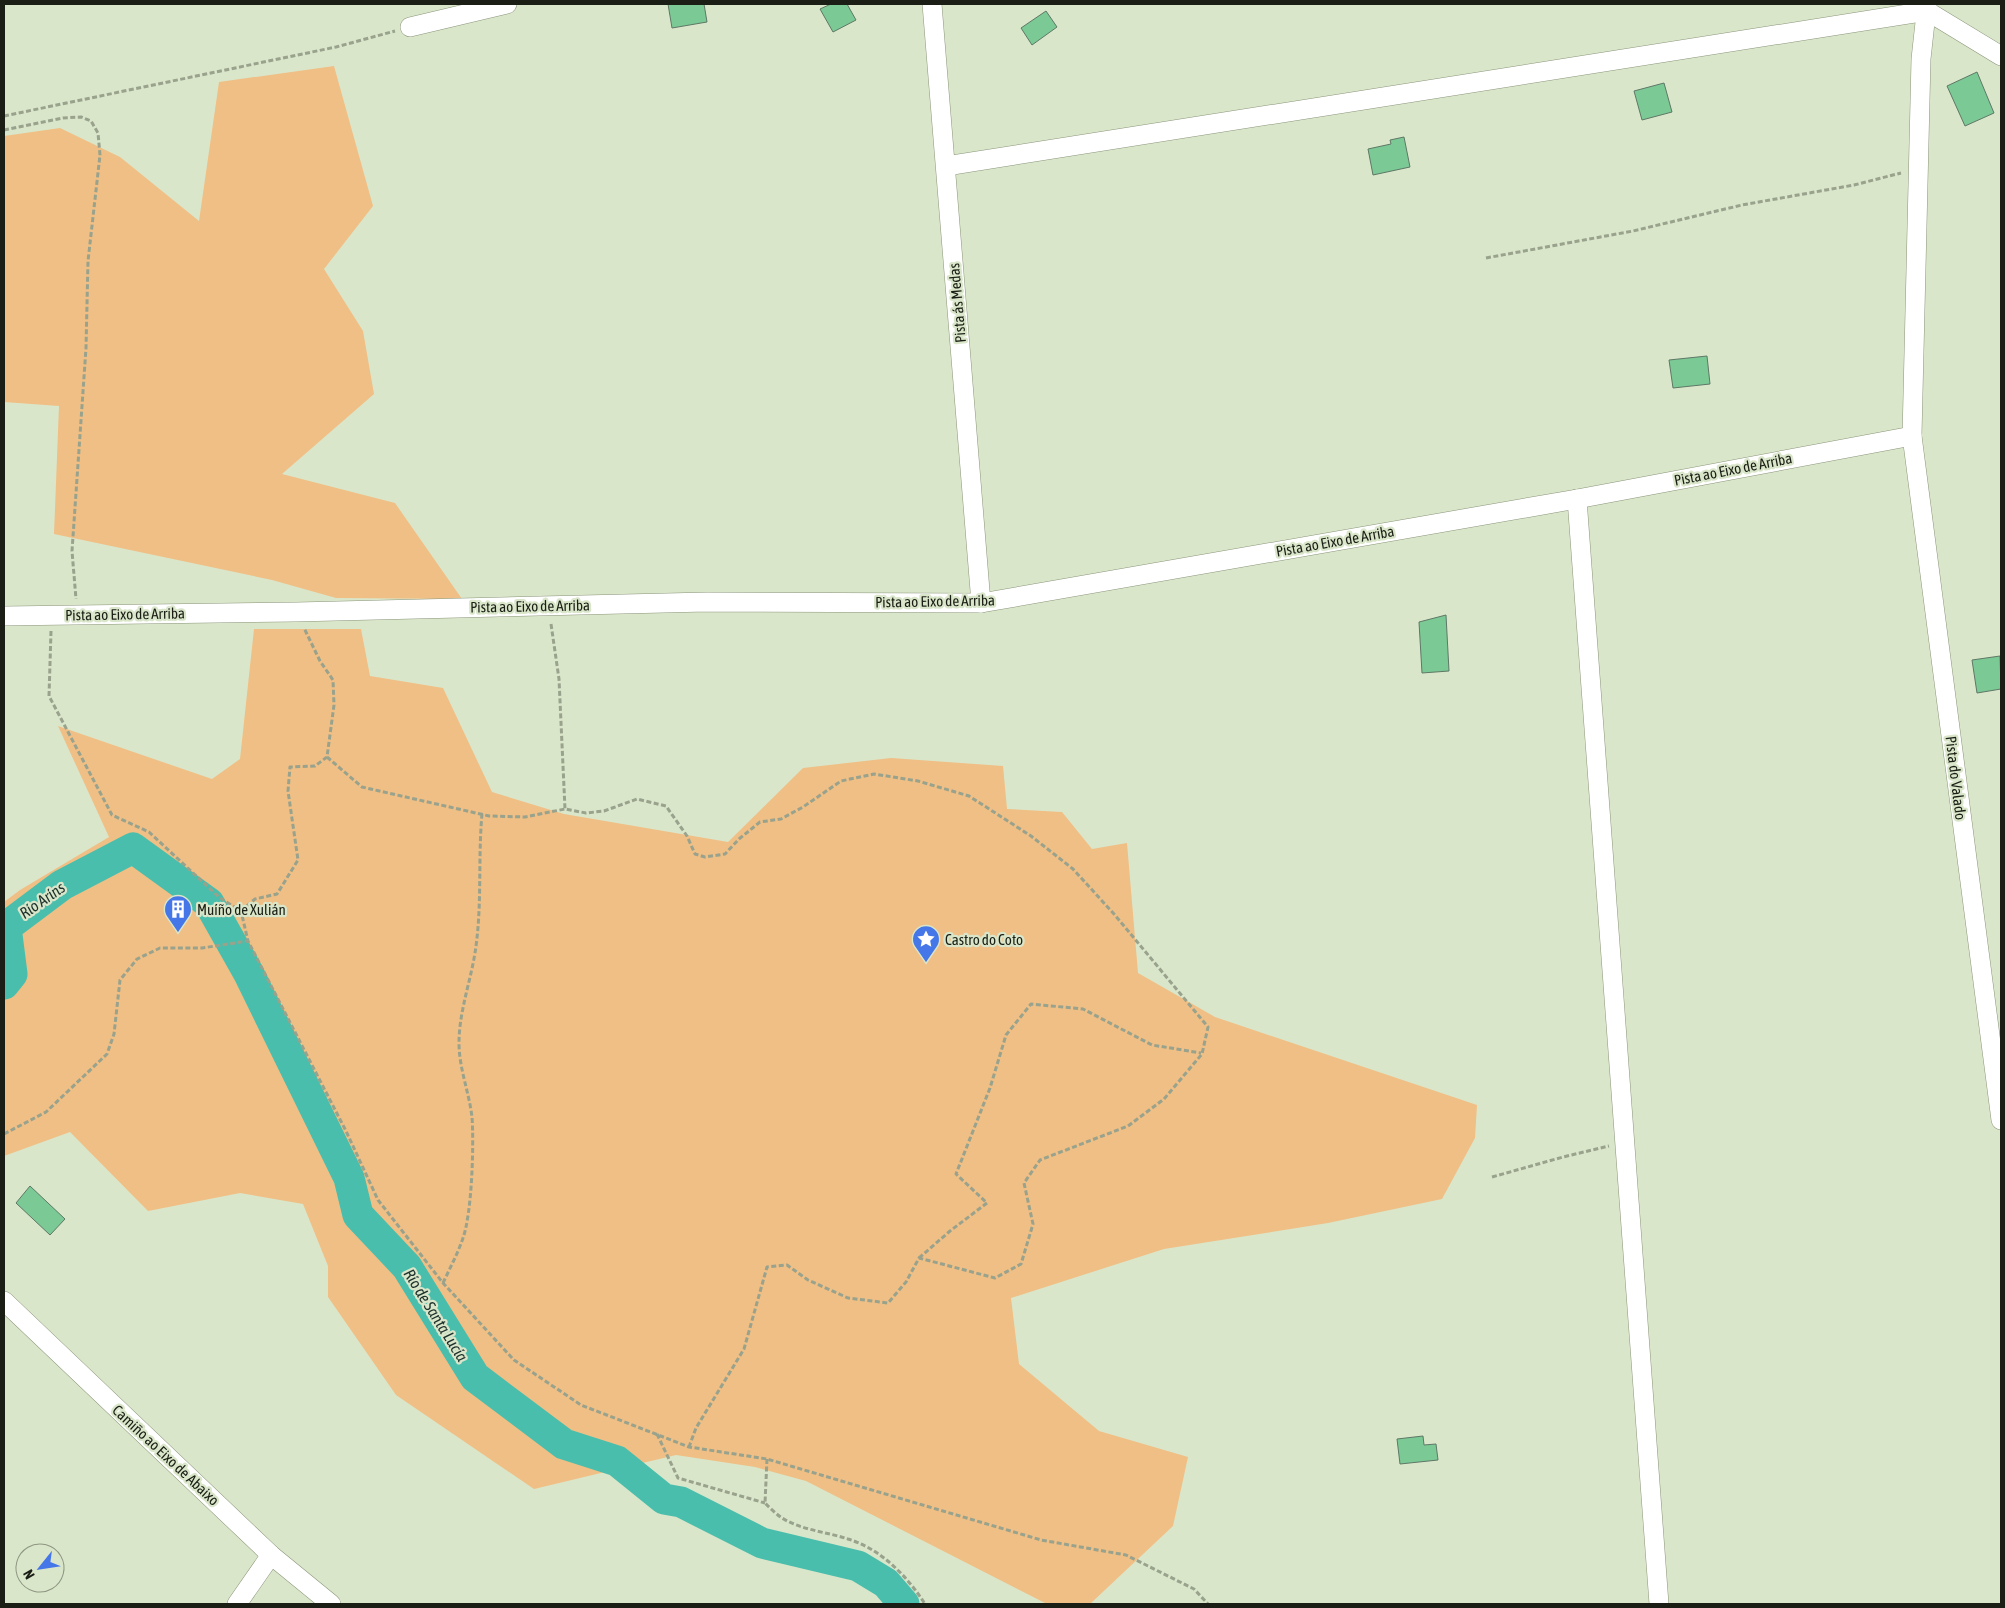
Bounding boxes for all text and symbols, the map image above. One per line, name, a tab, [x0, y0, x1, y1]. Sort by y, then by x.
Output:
street label: Pista ás Medas	[945, 263, 969, 343]
street label: Pista ao Eixo de Arriba	[1673, 449, 1793, 489]
street label: Pista ao Eixo de Arriba	[1275, 522, 1395, 560]
street label: Pista ao Eixo de Arriba	[875, 591, 995, 611]
street label: Pista ao Eixo de Arriba	[470, 596, 590, 616]
street label: Pista ao Eixo de Arriba	[65, 604, 185, 624]
street label: Pista do Valado	[1942, 735, 1970, 821]
water label: Río Aríns	[16, 878, 68, 922]
building icon: Muíño de Xulián	[163, 894, 193, 933]
place label: Muíño de Xulián	[197, 901, 286, 918]
place icon: Castro do Coto	[911, 924, 941, 963]
place label: Castro do Coto	[945, 931, 1023, 948]
water label: Río de Santa Lucía	[400, 1266, 472, 1365]
street label: Camiño ao Eixo de Abaixo	[109, 1401, 223, 1509]
north arrow	[15, 1543, 65, 1593]
text: N	[20, 1567, 38, 1582]

